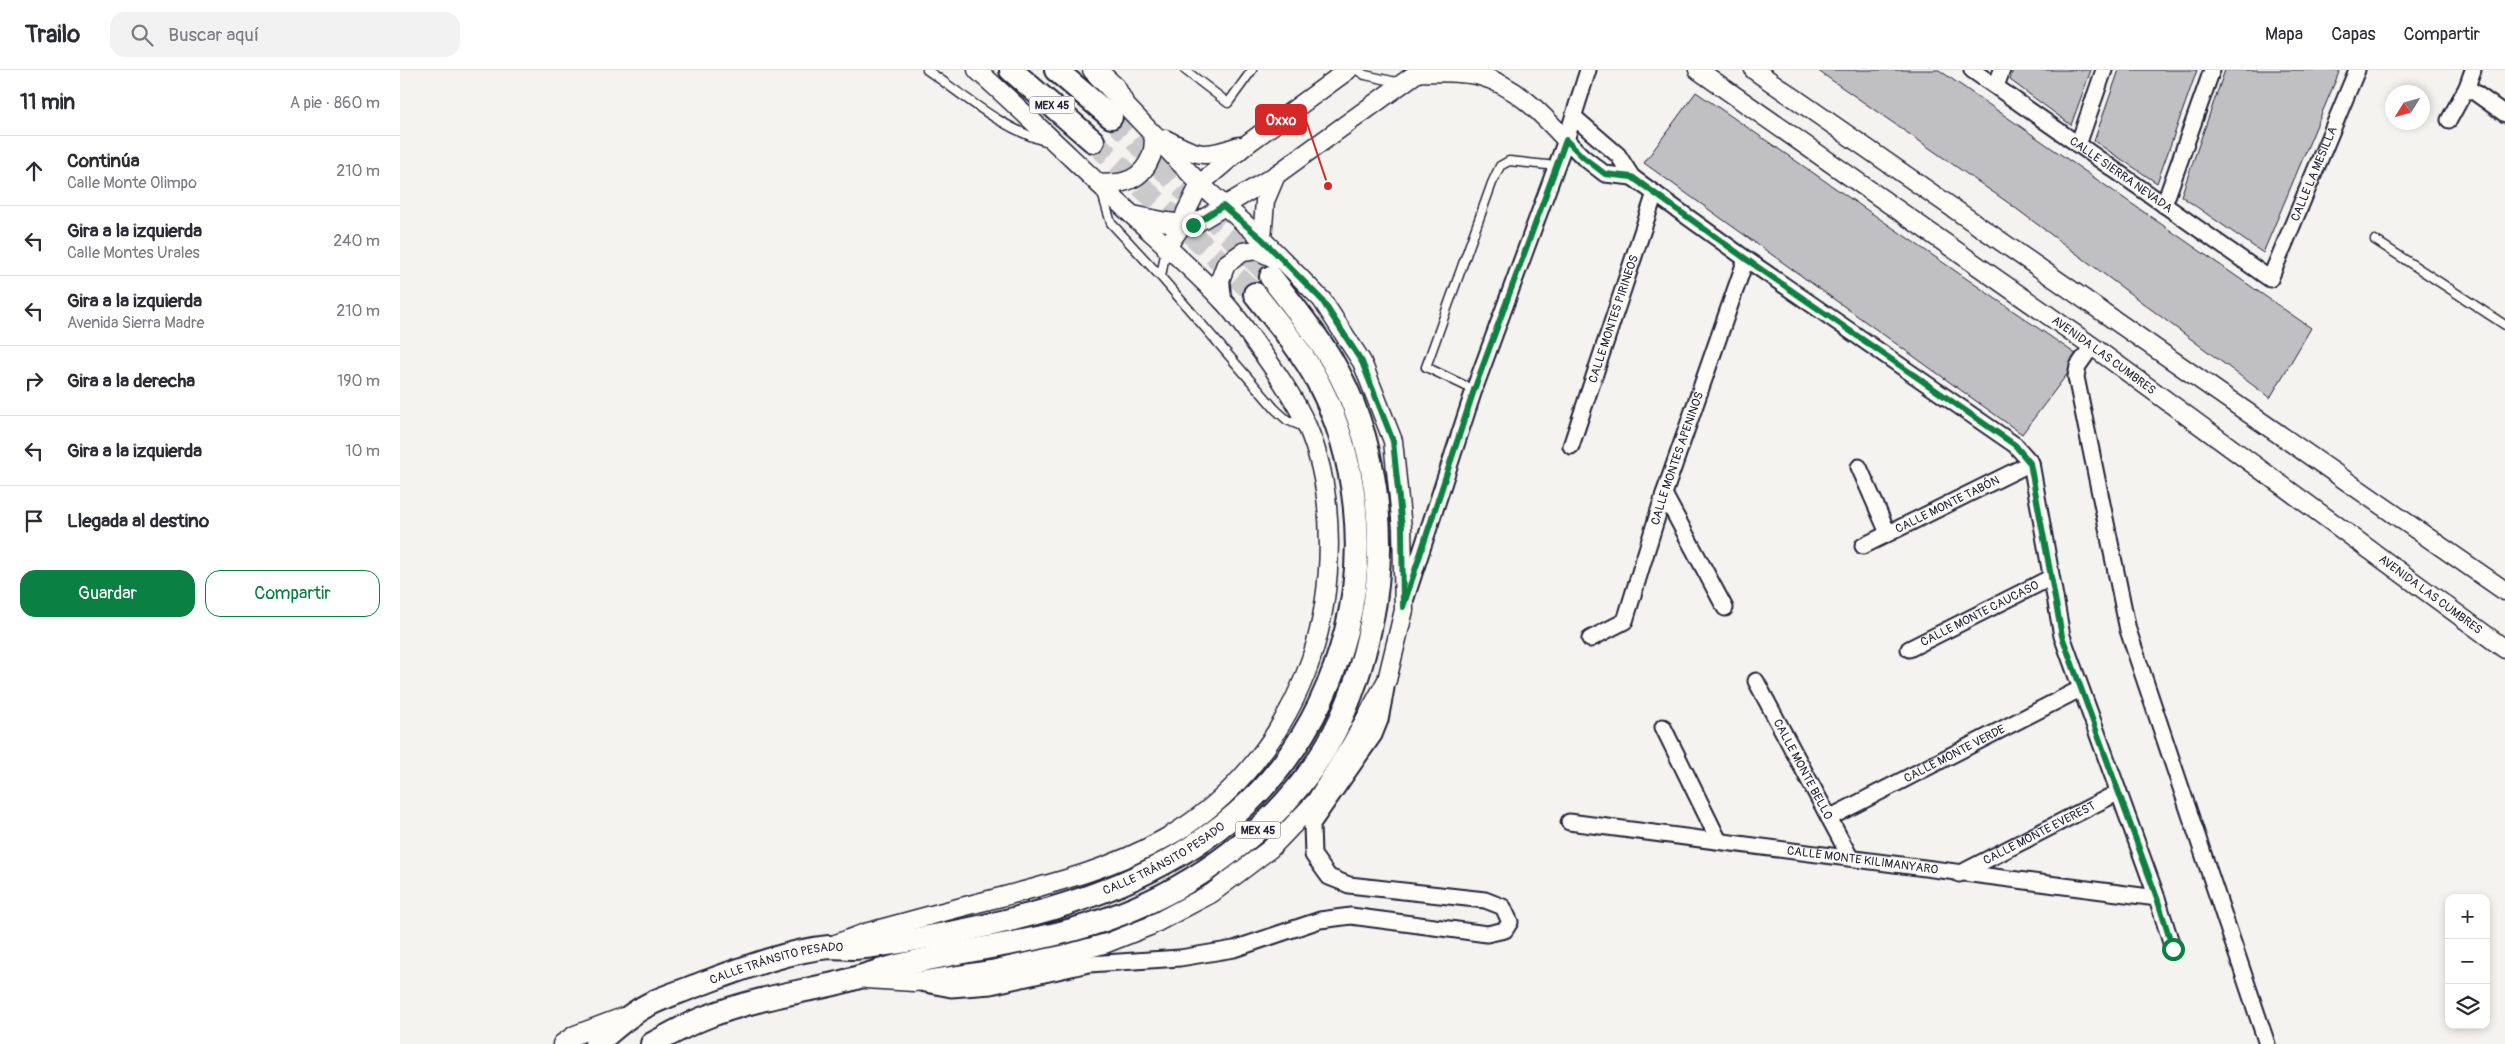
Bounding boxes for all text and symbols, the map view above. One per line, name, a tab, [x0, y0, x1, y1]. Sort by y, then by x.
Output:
search box	[110, 12, 460, 57]
text: Trailo	[25, 20, 80, 49]
icon: search	[128, 21, 156, 49]
text: Buscar aquí	[168, 23, 259, 47]
text: Mapa	[2265, 23, 2303, 46]
text: Capas	[2331, 23, 2376, 46]
text: Compartir	[2404, 23, 2480, 46]
north arrow	[2385, 85, 2430, 130]
text: 11 min	[20, 89, 75, 116]
text: A pie · 860 m	[290, 93, 380, 113]
road number: MEX 45	[1030, 96, 1074, 114]
callout: Oxxo	[1256, 105, 1306, 134]
text: Oxxo	[1266, 112, 1297, 129]
street label: CALLE LA MESILLA	[2287, 124, 2340, 223]
street label: CALLE SIERRA NEVADA	[2067, 133, 2176, 216]
text: Continúa	[67, 149, 140, 173]
icon: ahead	[20, 157, 48, 185]
text: 210 m	[336, 161, 380, 181]
text: Calle Monte Olimpo	[67, 173, 197, 193]
route end	[1182, 214, 1205, 237]
text: Gira a la izquierda	[67, 219, 202, 243]
icon: left	[20, 227, 48, 255]
text: 240 m	[333, 231, 380, 251]
text: Calle Montes Urales	[67, 243, 200, 263]
street label: CALLE MONTES PIRINEOS	[1585, 253, 1641, 385]
text: Gira a la izquierda	[67, 289, 202, 313]
icon: left	[20, 297, 48, 325]
text: 210 m	[336, 301, 380, 321]
text: Avenida Sierra Madre	[67, 313, 204, 333]
street label: AVENIDA LAS CUMBRES	[2049, 313, 2159, 398]
icon: right	[20, 367, 48, 395]
text: Gira a la derecha	[67, 369, 195, 393]
text: 190 m	[337, 371, 380, 391]
street label: CALLE MONTES APENINOS	[1647, 390, 1707, 527]
icon: left	[20, 437, 48, 465]
text: Gira a la izquierda	[67, 439, 202, 463]
text: 10 m	[345, 441, 380, 461]
street label: CALLE MONTE TABÓN	[1893, 472, 2002, 536]
icon: arrive	[20, 507, 48, 535]
text: Llegada al destino	[67, 509, 209, 533]
street label: AVENIDA LAS CUMBRES	[2376, 552, 2485, 637]
button: Guardar	[20, 570, 195, 617]
button: Compartir	[205, 570, 380, 617]
street label: CALLE MONTE CAUCASO	[1918, 577, 2042, 650]
street label: CALLE MONTE BELLO	[1770, 716, 1836, 822]
street label: CALLE MONTE VERDE	[1901, 721, 2008, 786]
street label: CALLE MONTE EVEREST	[1980, 798, 2098, 868]
street label: CALLE TRÁNSITO PESADO	[1101, 818, 1228, 898]
road number: MEX 45	[1236, 822, 1280, 838]
street label: CALLE MONTE KILIMANYARO	[1786, 843, 1939, 877]
map controls	[2445, 894, 2490, 1029]
button: +	[2445, 894, 2490, 939]
route start	[2162, 938, 2185, 961]
street label: CALLE TRÁNSITO PESADO	[707, 939, 844, 988]
button: −	[2445, 939, 2490, 984]
button: layers	[2445, 984, 2490, 1029]

